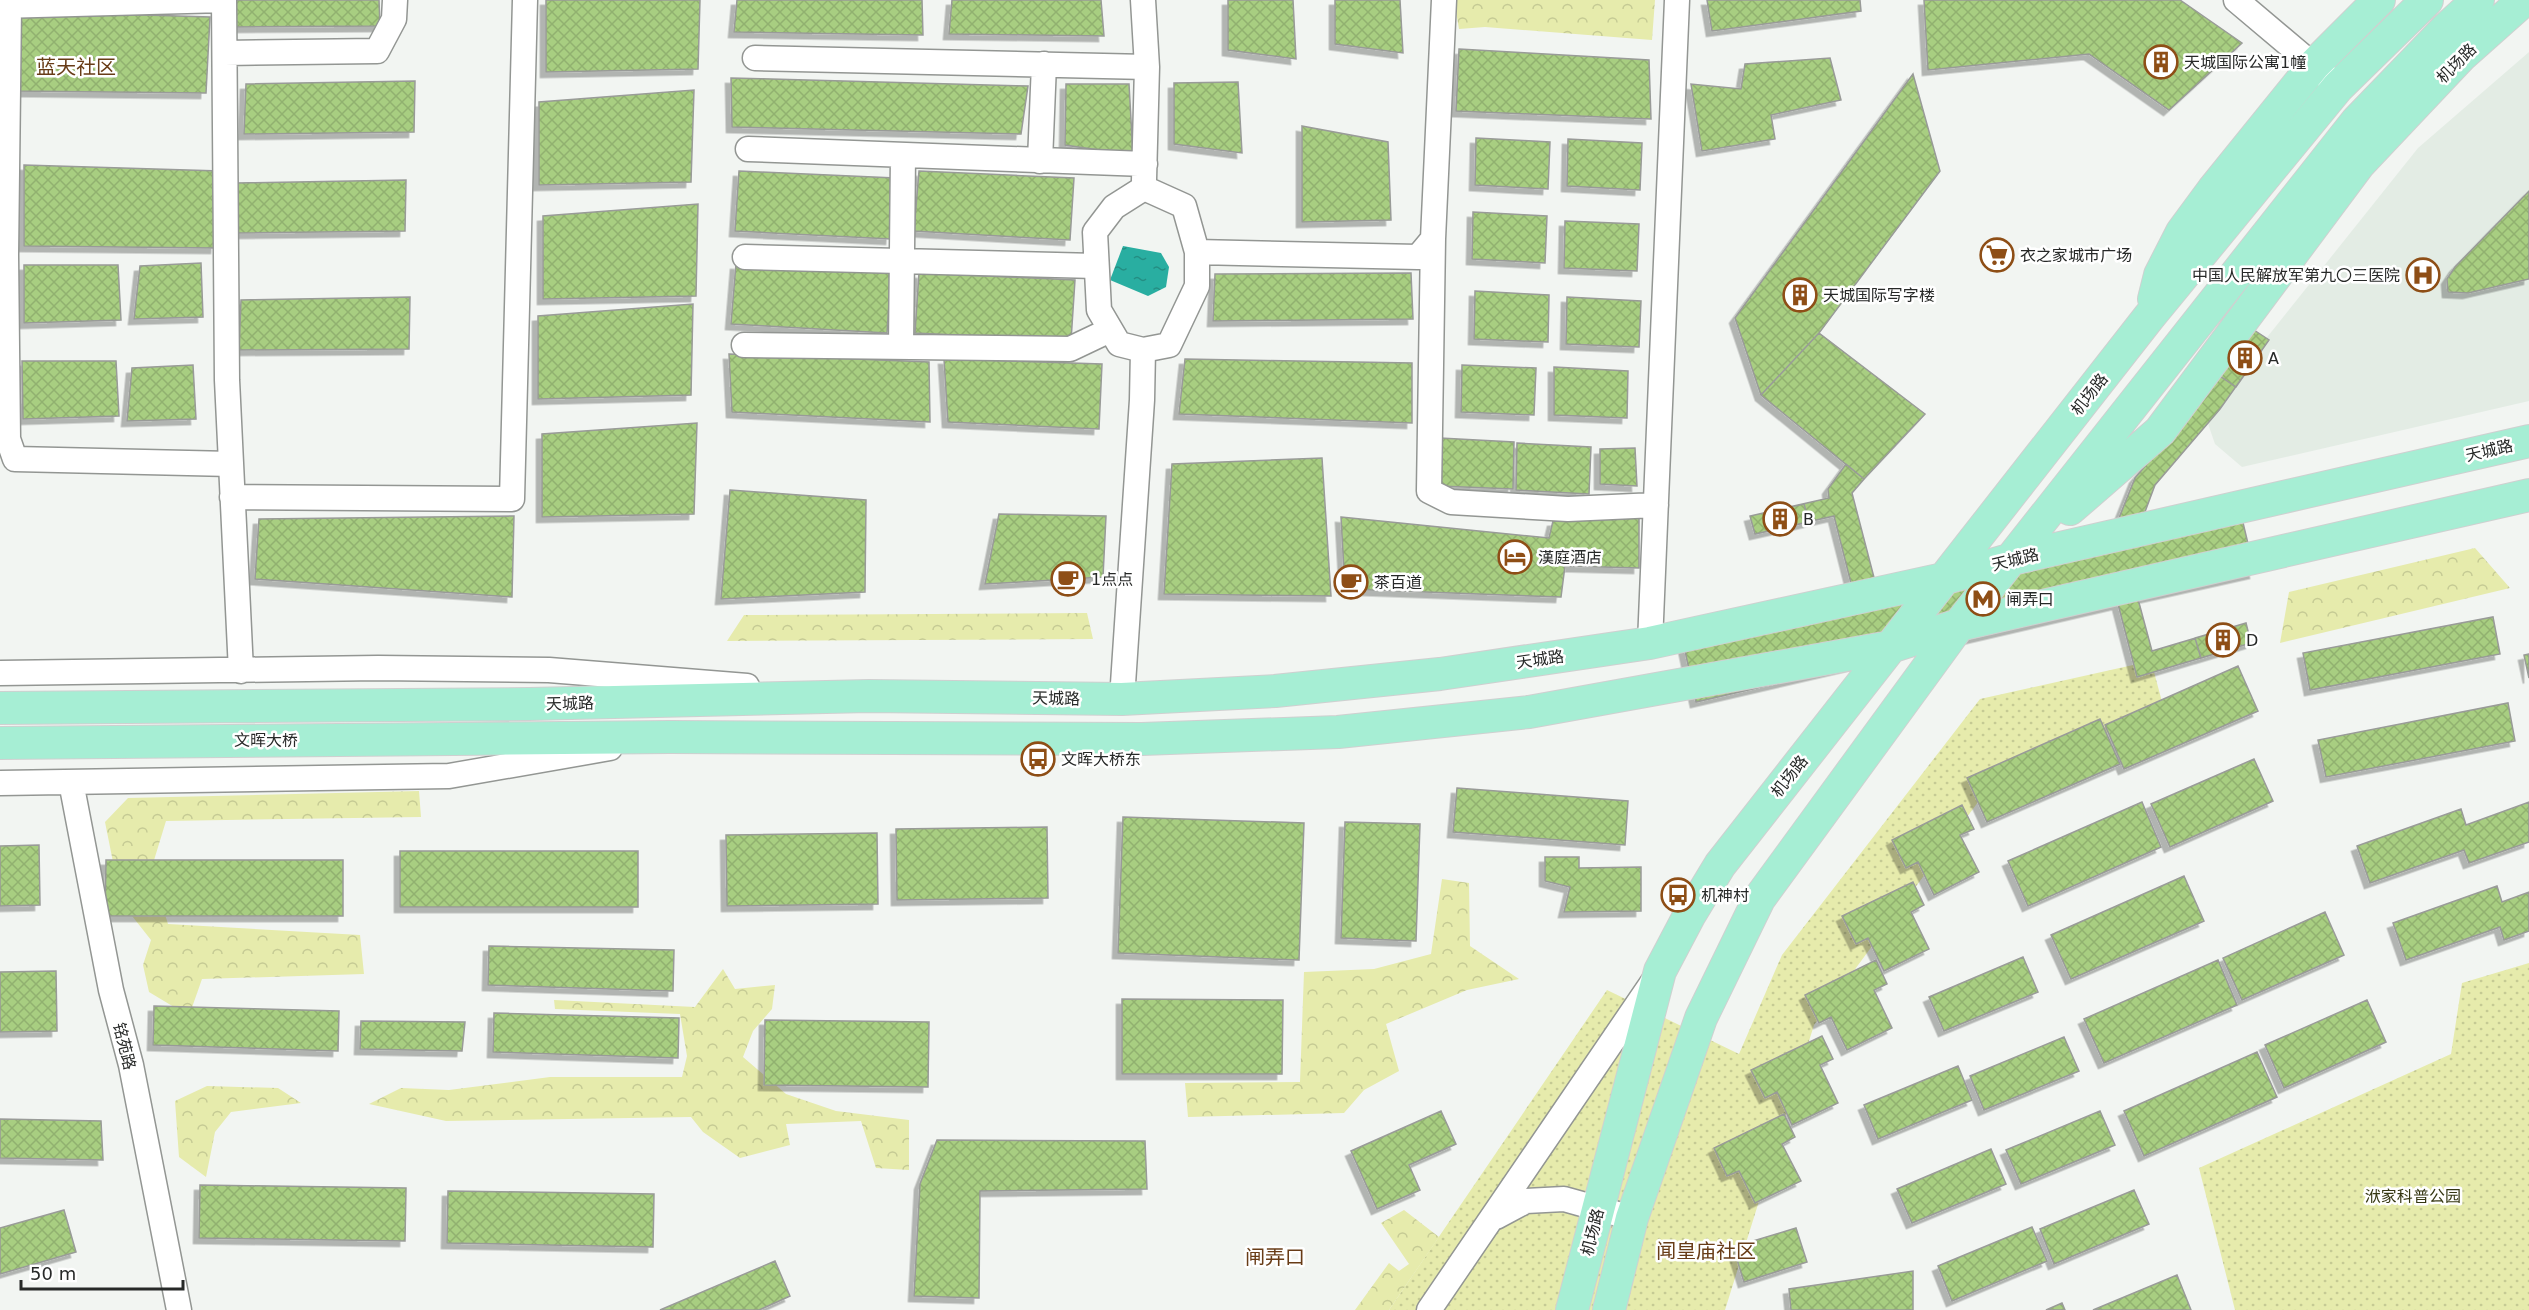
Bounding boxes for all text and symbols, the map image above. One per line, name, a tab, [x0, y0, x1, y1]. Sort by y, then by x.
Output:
street label: 机场路	[2433, 40, 2480, 87]
building icon: 天城国际公寓1幢	[2143, 44, 2179, 80]
place label: 天城国际公寓1幢	[2184, 53, 2306, 72]
district label: 蓝天社区	[36, 55, 116, 79]
supermarket icon: 衣之家城市广场	[1979, 237, 2015, 273]
place label: 衣之家城市广场	[2020, 246, 2132, 265]
hospital icon: 中国人民解放军第九〇三医院	[2405, 257, 2441, 293]
place label: 中国人民解放军第九〇三医院	[2192, 266, 2400, 285]
building icon: 天城国际写字楼	[1782, 277, 1818, 313]
place label: 天城国际写字楼	[1823, 286, 1935, 305]
building icon: A	[2227, 340, 2263, 376]
place label: A	[2268, 349, 2279, 368]
street label: 机场路	[2067, 370, 2112, 419]
street label: 天城路	[2464, 436, 2515, 465]
building icon: B	[1762, 501, 1798, 537]
place label: B	[1803, 510, 1814, 529]
hotel icon: 漢庭酒店	[1497, 539, 1533, 575]
street label: 天城路	[1990, 544, 2041, 575]
place label: 漢庭酒店	[1538, 548, 1602, 567]
cafe icon: 1点点	[1050, 561, 1086, 597]
cafe icon: 茶百道	[1333, 564, 1369, 600]
place label: 1点点	[1091, 570, 1133, 589]
place label: 茶百道	[1374, 573, 1422, 592]
metro station icon: 闸弄口	[1965, 581, 2001, 617]
place label: 闸弄口	[2006, 590, 2054, 609]
building icon: D	[2205, 622, 2241, 658]
place label: D	[2246, 631, 2258, 650]
street label: 天城路	[1515, 647, 1565, 672]
street label: 天城路	[1032, 689, 1080, 708]
street label: 天城路	[546, 694, 594, 713]
street label: 文晖大桥	[234, 731, 298, 750]
bus stop icon: 文晖大桥东	[1020, 741, 1056, 777]
place label: 文晖大桥东	[1061, 750, 1141, 769]
street label: 机场路	[1767, 752, 1812, 801]
bus stop icon: 机神村	[1660, 877, 1696, 913]
place label: 机神村	[1701, 886, 1749, 905]
street label: 铭苑路	[109, 1021, 140, 1072]
park label: 洑家科普公园	[2365, 1187, 2461, 1206]
street label: 机场路	[1577, 1207, 1608, 1258]
district label: 闻皇庙社区	[1656, 1239, 1756, 1263]
district label: 闸弄口	[1245, 1245, 1305, 1269]
scale bar	[21, 1253, 183, 1291]
text: 50 m	[30, 1263, 76, 1284]

